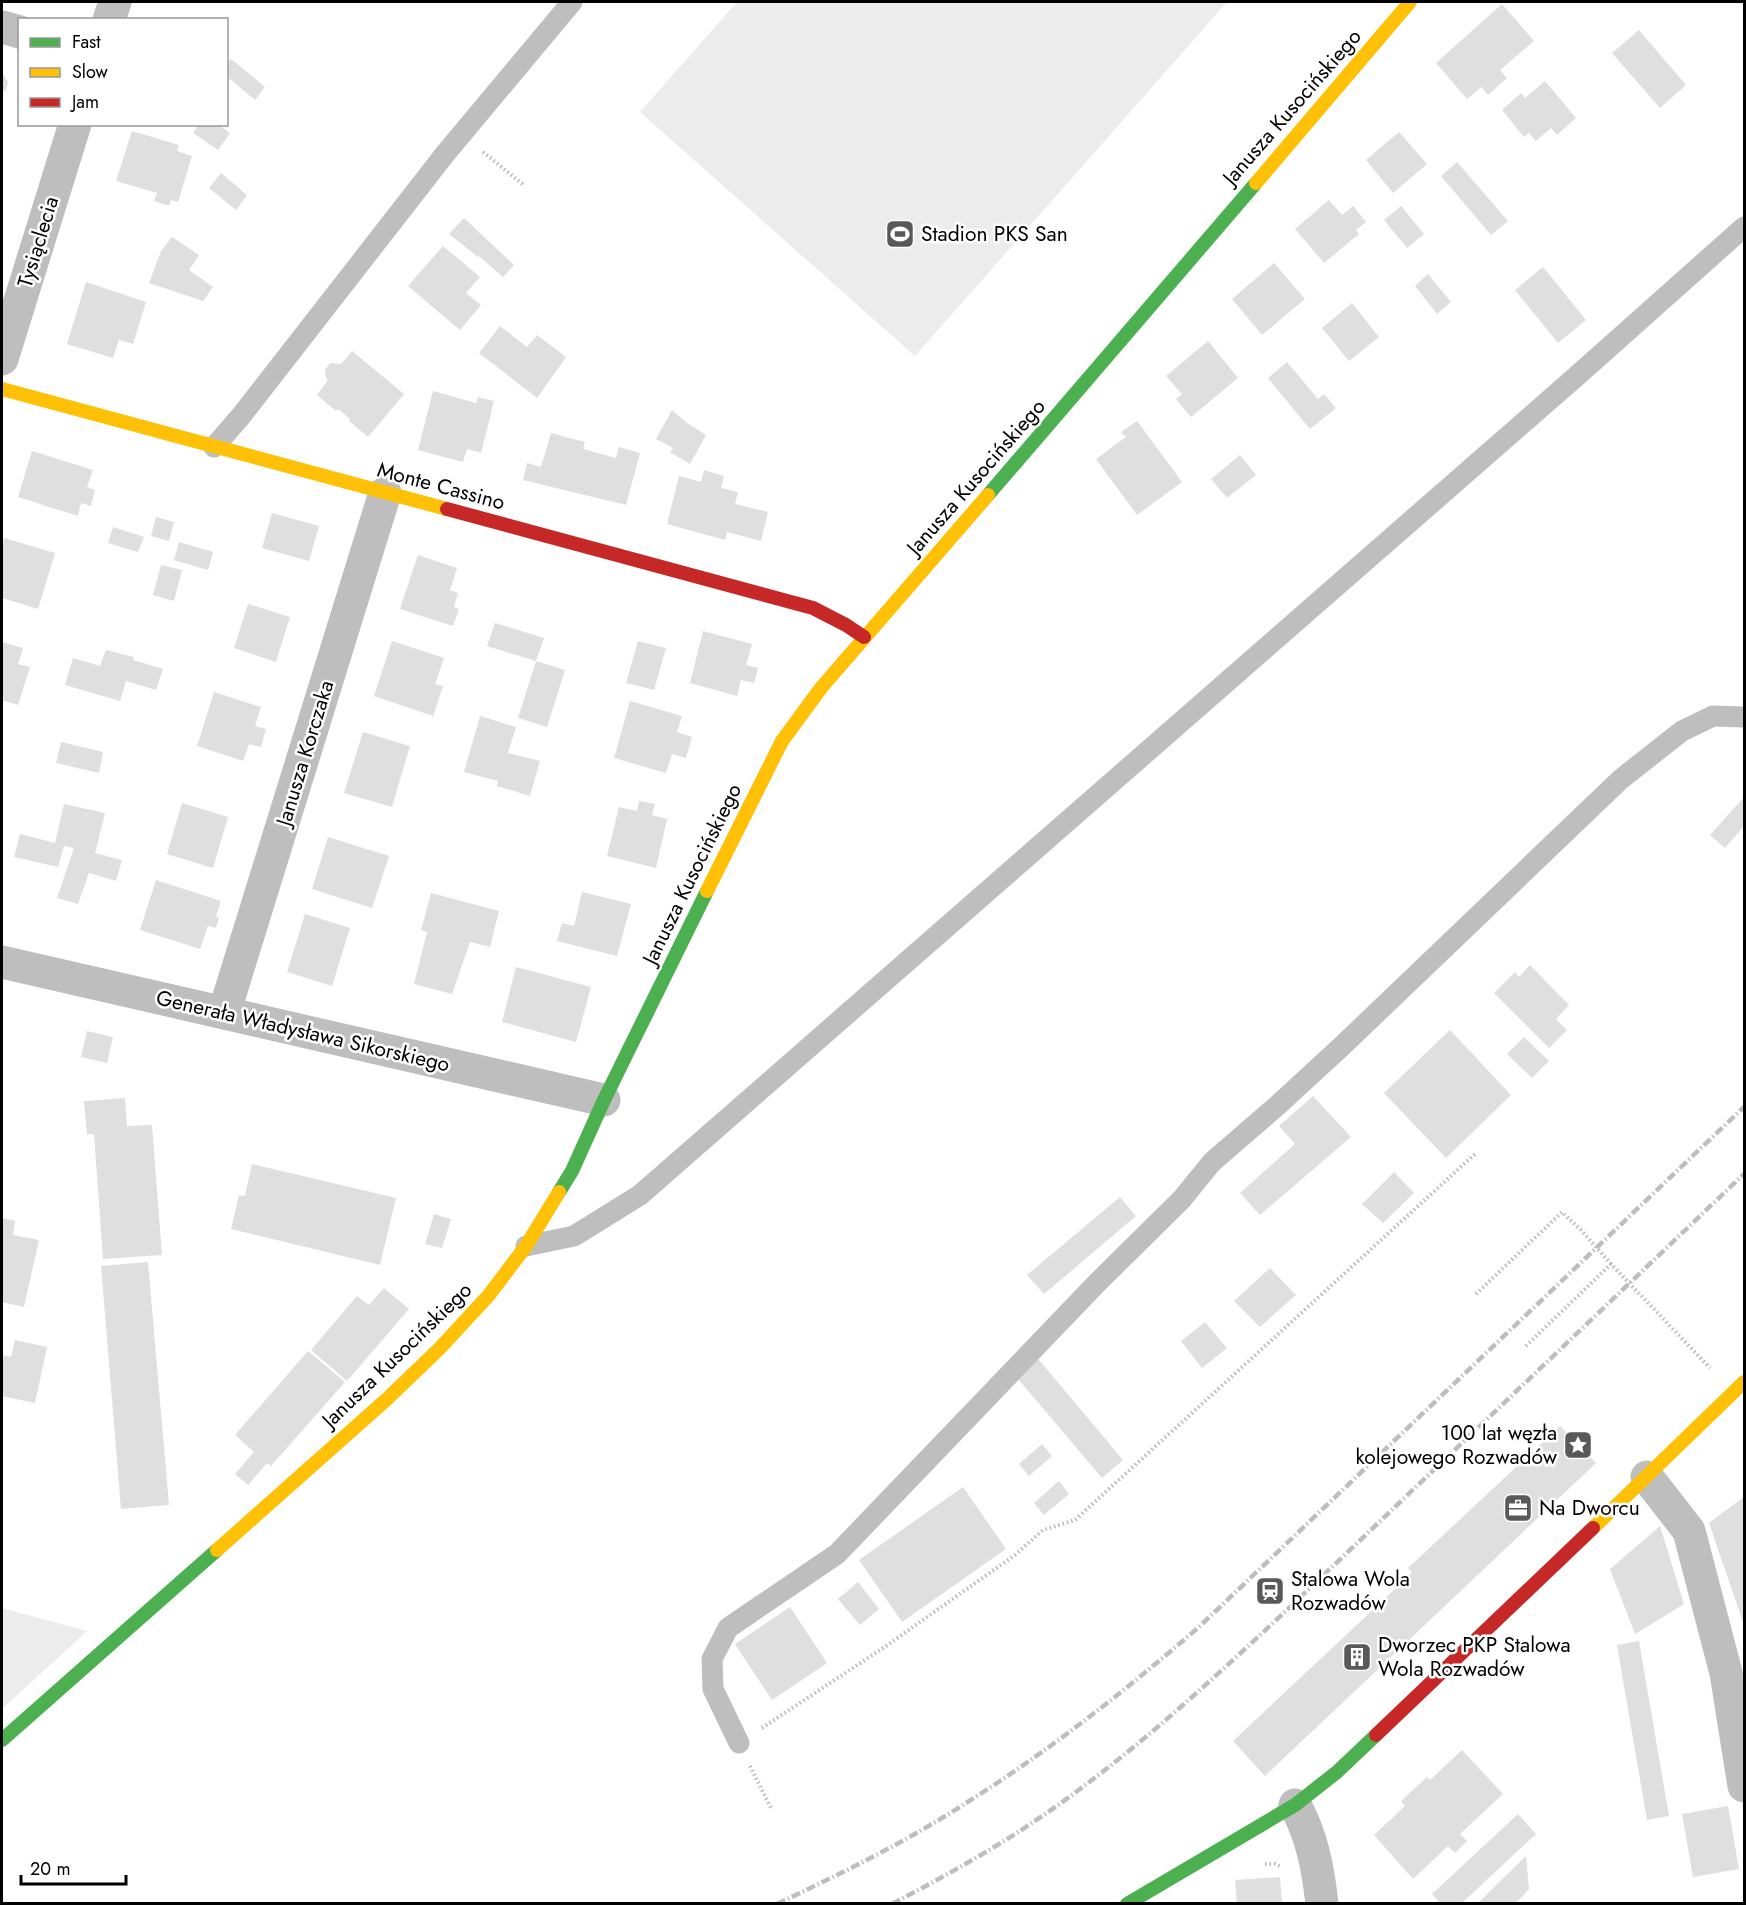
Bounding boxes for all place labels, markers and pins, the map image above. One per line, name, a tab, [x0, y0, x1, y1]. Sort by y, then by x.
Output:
sports icon: Stadion PKS San	[884, 218, 916, 250]
place label: Stadion PKS San	[921, 219, 1068, 249]
place label: 100 lat węzła kolejowego Rozwadów	[1355, 1418, 1558, 1472]
place icon: 100 lat węzła kolejowego Rozwadów	[1562, 1429, 1594, 1461]
office icon: Na Dworcu	[1502, 1492, 1534, 1524]
place label: Na Dworcu	[1539, 1493, 1640, 1523]
place label: Stalowa Wola Rozwadów	[1291, 1564, 1410, 1618]
station icon: Stalowa Wola Rozwadów	[1254, 1575, 1286, 1607]
place label: Dworzec PKP Stalowa Wola Rozwadów	[1378, 1630, 1571, 1684]
building icon: Dworzec PKP Stalowa Wola Rozwadów	[1341, 1641, 1373, 1673]

